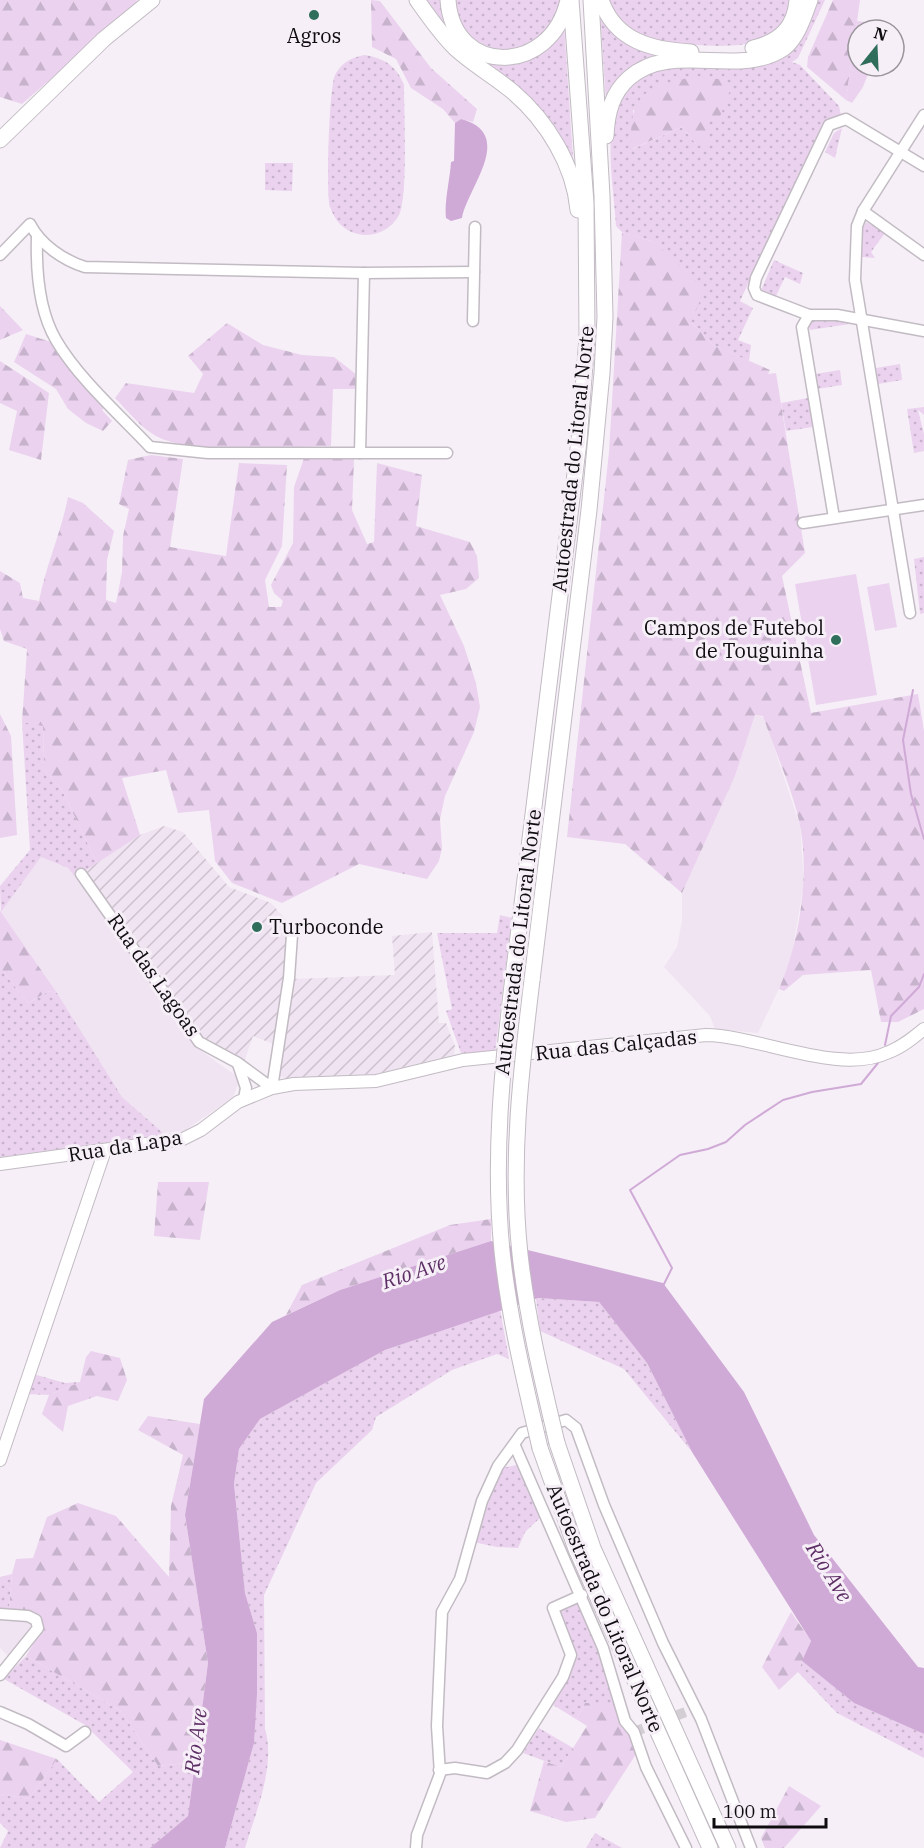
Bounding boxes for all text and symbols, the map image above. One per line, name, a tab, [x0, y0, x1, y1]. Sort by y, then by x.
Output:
marker: Agros	[307, 8, 321, 22]
north arrow	[846, 18, 906, 78]
place label: Agros	[287, 22, 341, 49]
text: N	[872, 22, 890, 45]
street label: Autoestrada do Litoral Norte	[545, 324, 600, 594]
place label: Campos de Futebol de Touguinha	[644, 614, 824, 664]
marker: Campos de Futebol de Touguinha	[829, 633, 843, 647]
street label: Autoestrada do Litoral Norte	[488, 807, 547, 1076]
street label: Rua das Lagoas	[102, 908, 207, 1042]
place label: Turboconde	[269, 913, 384, 940]
marker: Turboconde	[250, 920, 264, 934]
street label: Rua das Calçadas	[534, 1023, 698, 1066]
street label: Rua da Lapa	[66, 1123, 184, 1168]
water label: Rio Ave	[377, 1247, 450, 1295]
street label: Autoestrada do Litoral Norte	[541, 1479, 670, 1736]
water label: Rio Ave	[800, 1535, 860, 1607]
water label: Rio Ave	[177, 1706, 213, 1776]
scale bar	[714, 1791, 826, 1829]
text: 100 m	[723, 1800, 777, 1823]

